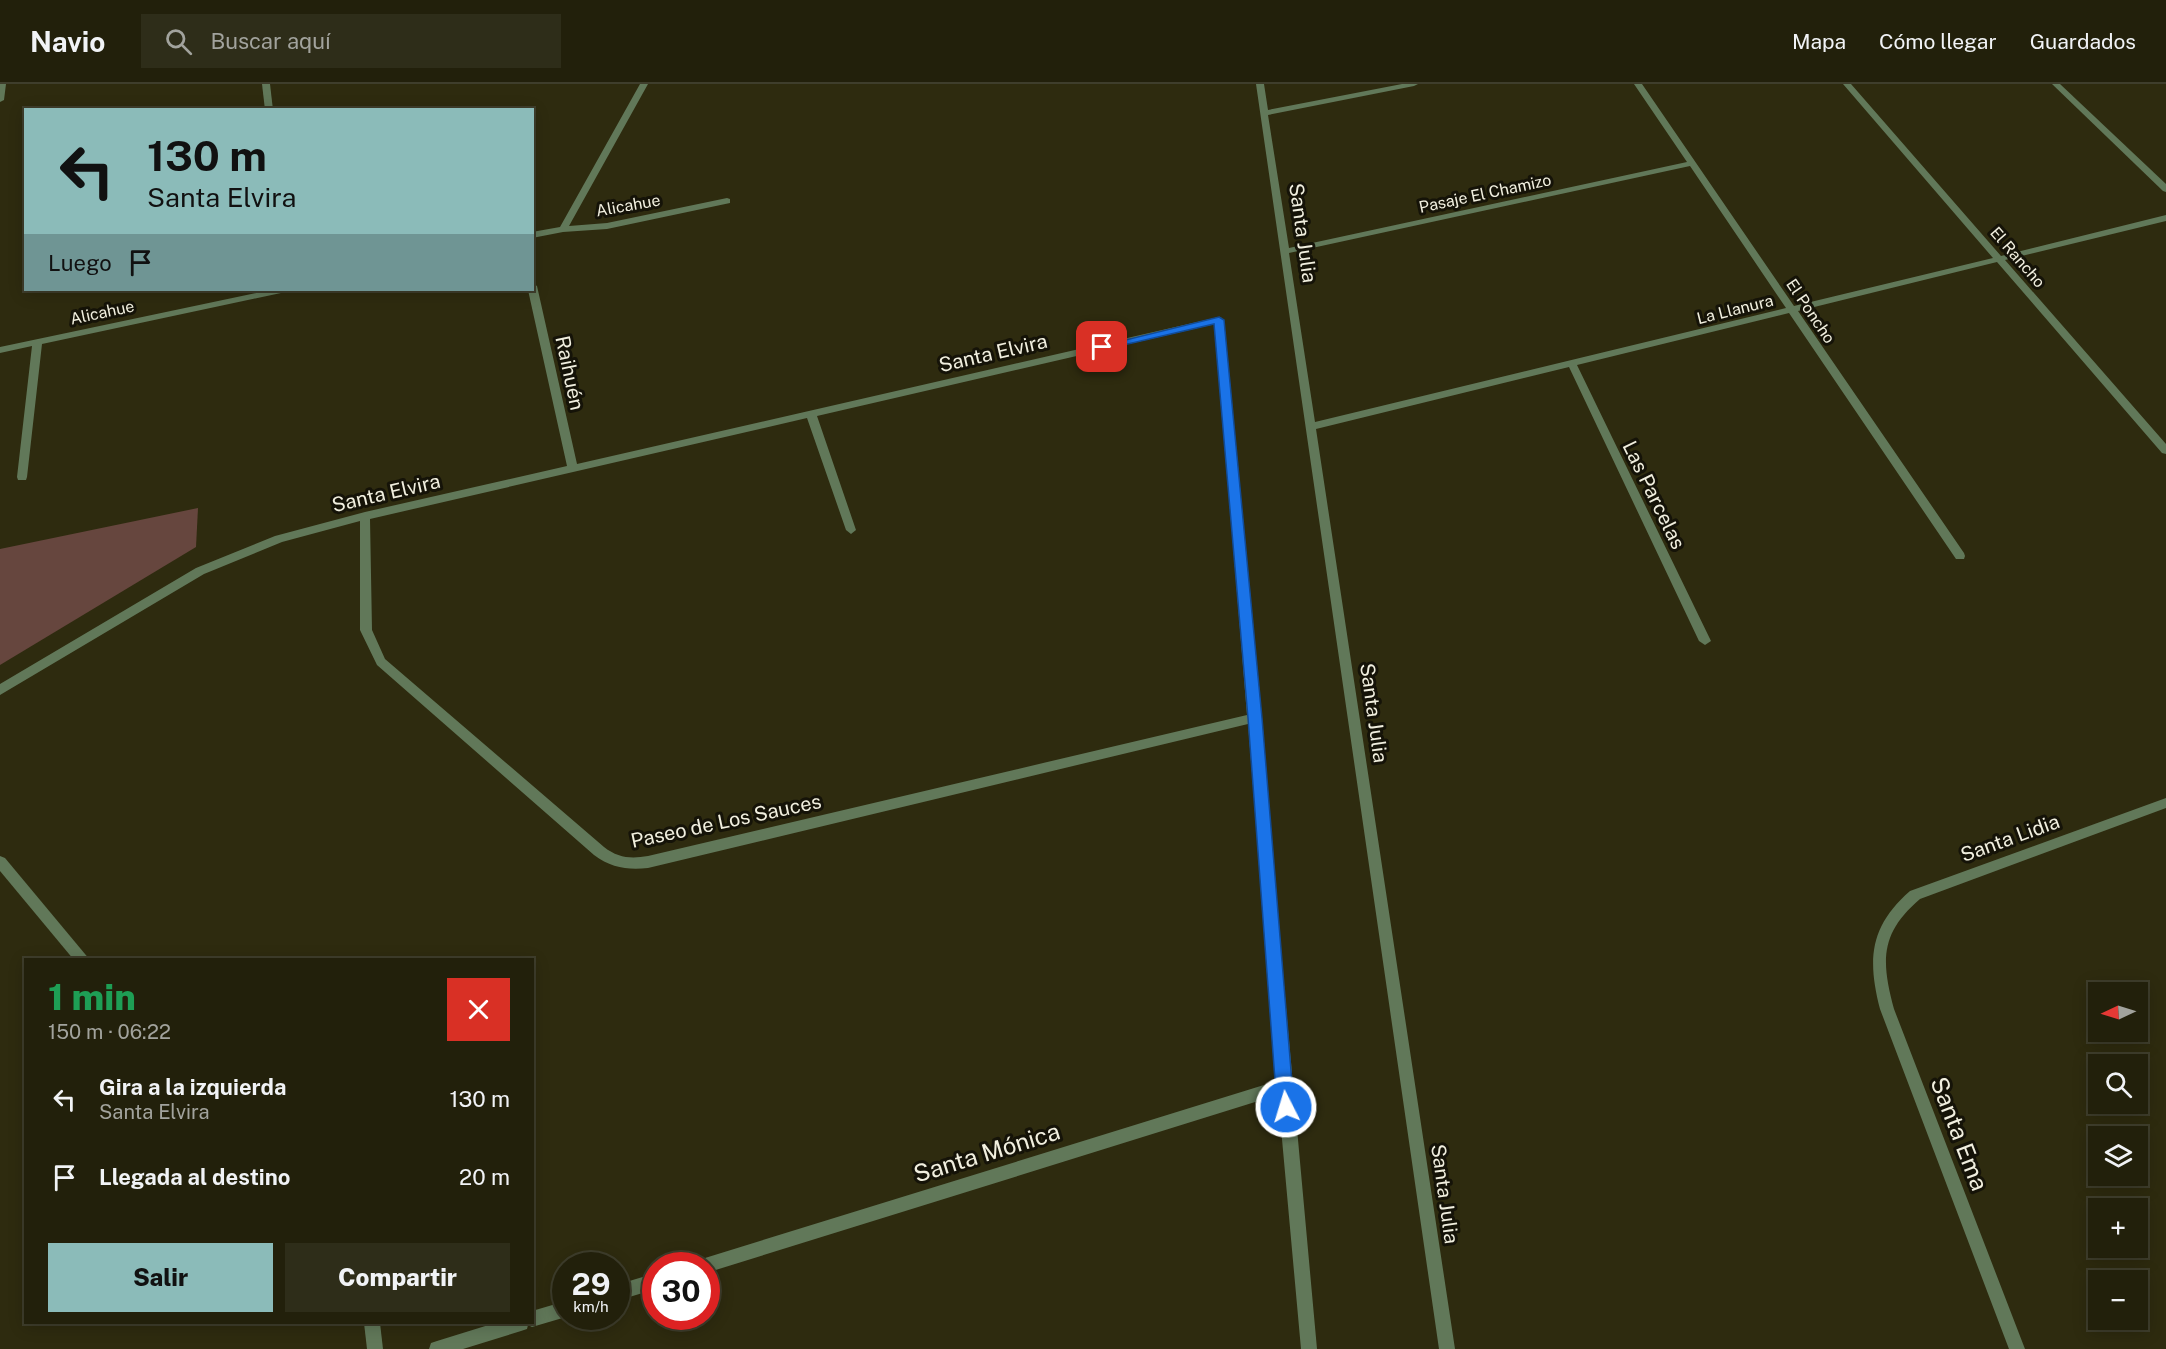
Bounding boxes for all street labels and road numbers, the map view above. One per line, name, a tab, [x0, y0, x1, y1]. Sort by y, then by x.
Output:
street label: Pasaje El Chamizo	[1417, 170, 1553, 217]
street label: Santa Julia	[1284, 182, 1322, 284]
street label: Alicahue	[594, 190, 662, 221]
street label: El Rancho	[1986, 223, 2049, 292]
street label: El Poncho	[1782, 275, 1839, 347]
street label: La Llanura	[1695, 291, 1775, 328]
street label: Alicahue	[68, 296, 136, 329]
street label: Santa Elvira	[936, 329, 1050, 377]
street label: Raihuén	[550, 334, 590, 412]
street label: Las Parcelas	[1617, 437, 1691, 553]
street label: Santa Elvira	[329, 469, 443, 517]
street label: Santa Julia	[1355, 662, 1393, 764]
street label: Paseo de Los Sauces	[629, 789, 823, 853]
street label: Santa Lidia	[1957, 809, 2063, 867]
street label: Santa Ema	[1925, 1073, 1994, 1194]
street label: Santa Mónica	[910, 1116, 1063, 1188]
street label: Santa Julia	[1426, 1143, 1464, 1245]

